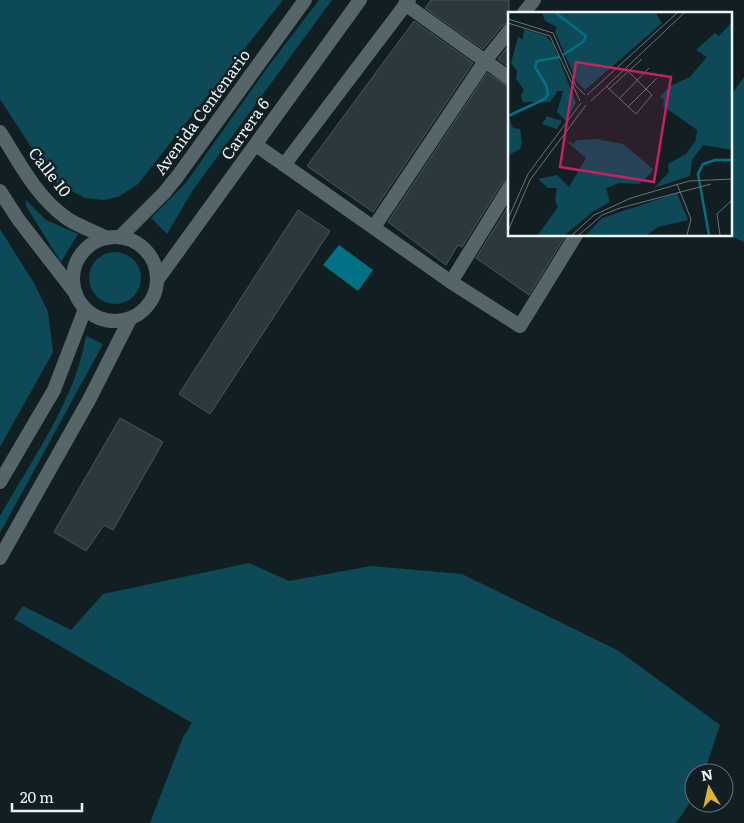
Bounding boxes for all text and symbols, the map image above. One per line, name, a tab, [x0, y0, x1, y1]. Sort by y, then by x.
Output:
inset map	[508, 12, 732, 236]
street label: Avenida Centenario	[147, 44, 255, 179]
street label: Carrera 6	[214, 92, 274, 164]
street label: Calle 10	[24, 141, 78, 201]
north arrow	[684, 763, 734, 813]
text: N	[699, 763, 714, 785]
scale bar	[12, 780, 82, 812]
text: 20 m	[20, 785, 54, 808]

